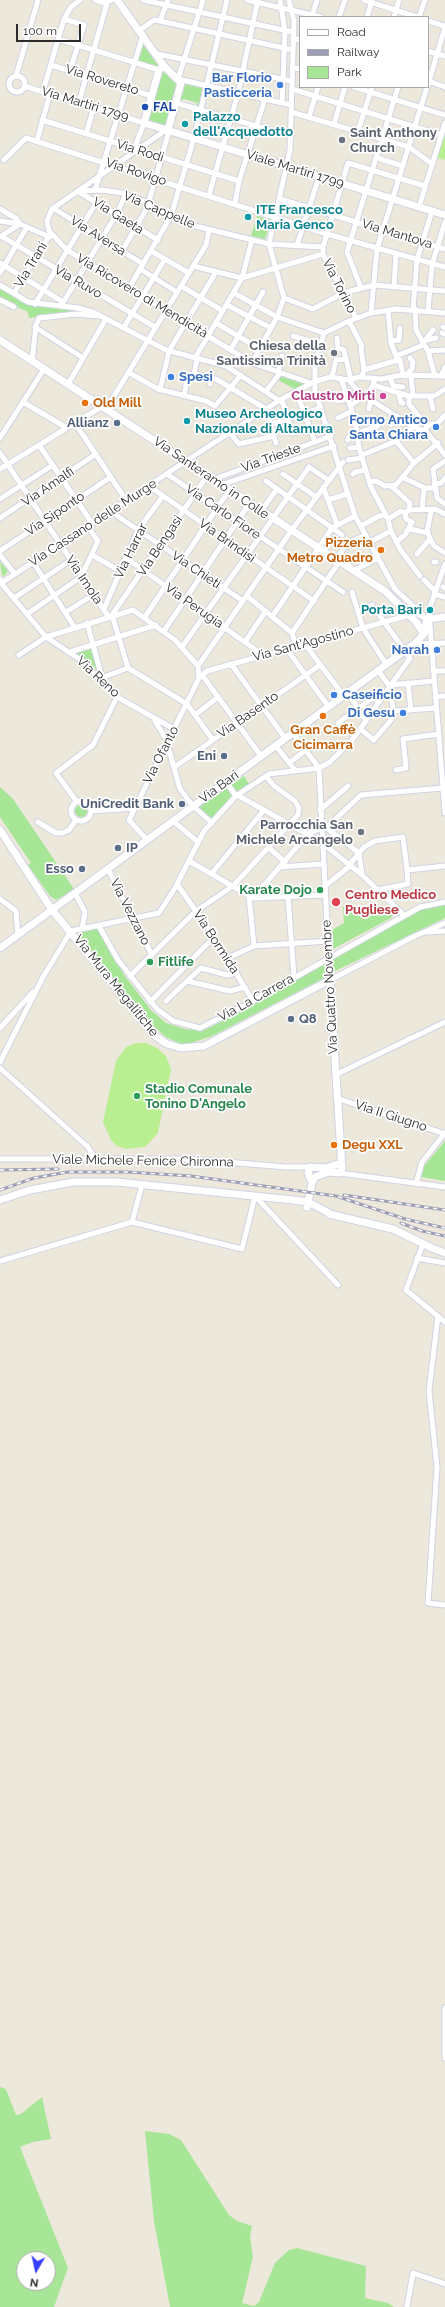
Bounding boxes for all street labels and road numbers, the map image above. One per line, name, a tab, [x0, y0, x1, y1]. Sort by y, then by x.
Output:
street label: Via Rovereto	[63, 61, 141, 99]
street label: Via Martiri 1799	[39, 83, 131, 125]
street label: Via Rodi	[114, 136, 166, 166]
street label: Viale Martiri 1799	[244, 147, 346, 191]
street label: Via Rovigo	[103, 155, 169, 189]
street label: Via Cappelle	[121, 188, 197, 232]
street label: Via Gaeta	[90, 194, 146, 238]
street label: Via Aversa	[67, 213, 129, 259]
street label: Via Mantova	[360, 216, 434, 252]
street label: Via Trani	[11, 239, 51, 291]
street label: Via Ricovero di Mendicità	[73, 251, 211, 341]
street label: Via Torino	[319, 256, 359, 316]
street label: Via Ruvo	[51, 262, 105, 302]
street label: Via Santeramo in Colle	[150, 433, 272, 523]
street label: Via Trieste	[239, 440, 303, 476]
street label: Via Amalfi	[19, 464, 77, 510]
street label: Via Cassano delle Murge	[26, 476, 160, 570]
street label: Via Carlo Fiore	[182, 481, 264, 543]
street label: Via Siponto	[22, 489, 88, 539]
street label: Via Bengasi	[134, 513, 186, 579]
street label: Via Brindisi	[196, 516, 258, 566]
street label: Via Harrar	[111, 521, 151, 581]
street label: Via Chieti	[168, 548, 224, 592]
street label: Via Imola	[62, 553, 106, 607]
street label: Via Perugia	[162, 580, 226, 632]
street label: Via Sant'Agostino	[251, 623, 355, 665]
street label: Via Reno	[73, 653, 123, 701]
street label: Via Basento	[214, 688, 282, 742]
street label: Via Ofanto	[140, 724, 182, 786]
street label: Via Bari	[196, 767, 242, 807]
street label: Via Vezzano	[107, 876, 153, 948]
street label: Via Bormida	[190, 907, 242, 977]
street label: Via Quattro Novembre	[319, 919, 341, 1055]
street label: Via Mura Megalitiche	[70, 932, 162, 1040]
street label: Via La Carrera	[215, 971, 297, 1025]
street label: Via II Giugno	[353, 1097, 429, 1135]
street label: Viale Michele Fenice Chironna	[52, 1152, 234, 1170]

